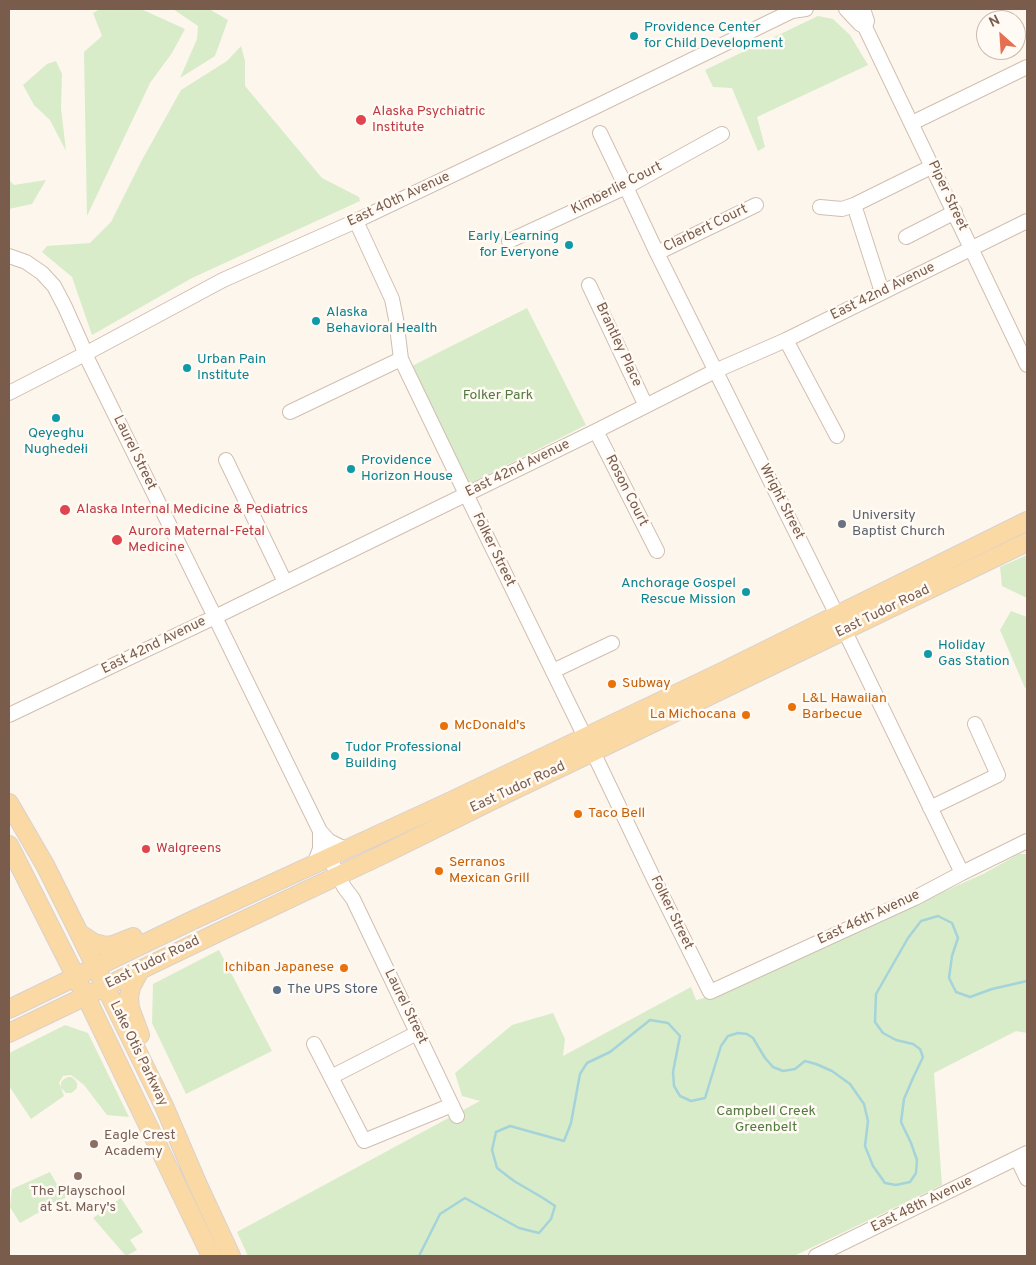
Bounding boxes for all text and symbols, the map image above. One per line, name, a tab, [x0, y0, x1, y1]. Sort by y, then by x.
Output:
north arrow	[976, 10, 1026, 60]
text: N	[986, 12, 1003, 32]
place label: Providence Center for Child Development	[644, 20, 783, 52]
marker: Providence Center for Child Development	[628, 30, 640, 42]
place label: Alaska Psychiatric Institute	[372, 104, 485, 136]
marker: Alaska Psychiatric Institute	[354, 113, 368, 127]
street label: Piper Street	[923, 158, 971, 234]
street label: Kimberlie Court	[569, 159, 665, 219]
street label: East 40th Avenue	[345, 169, 453, 231]
street label: Clarbert Court	[661, 201, 751, 257]
place label: Early Learning for Everyone	[468, 229, 559, 262]
marker: Early Learning for Everyone	[563, 239, 575, 251]
street label: East 42nd Avenue	[828, 259, 938, 325]
street label: Brantley Place	[591, 300, 645, 390]
place label: Alaska Behavioral Health	[326, 305, 437, 338]
marker: Alaska Behavioral Health	[310, 315, 322, 327]
place label: Urban Pain Institute	[197, 352, 266, 384]
marker: Urban Pain Institute	[181, 362, 193, 374]
park label: Folker Park	[463, 388, 533, 404]
marker: Qeyeghu Nughedełi	[50, 412, 62, 424]
street label: Laurel Street	[109, 413, 159, 493]
place label: Qeyeghu Nughedełi	[24, 426, 88, 458]
street label: East 42nd Avenue	[463, 436, 573, 502]
place label: Providence Horizon House	[361, 453, 453, 486]
street label: Roson Court	[601, 453, 651, 529]
street label: Wright Street	[755, 461, 807, 543]
marker: Providence Horizon House	[345, 463, 357, 475]
place label: Alaska Internal Medicine & Pediatrics	[76, 502, 308, 518]
marker: Alaska Internal Medicine & Pediatrics	[58, 503, 72, 517]
place label: University Baptist Church	[852, 508, 945, 540]
street label: Folker Street	[468, 510, 518, 590]
marker: University Baptist Church	[836, 518, 848, 530]
place label: Aurora Maternal-Fetal Medicine	[128, 524, 265, 556]
marker: Aurora Maternal-Fetal Medicine	[110, 533, 124, 547]
place label: Anchorage Gospel Rescue Mission	[621, 576, 736, 608]
street label: East Tudor Road	[833, 582, 933, 642]
marker: Anchorage Gospel Rescue Mission	[740, 586, 752, 598]
street label: East 42nd Avenue	[99, 613, 209, 679]
place label: Holiday Gas Station	[938, 638, 1010, 670]
marker: Holiday Gas Station	[922, 648, 934, 660]
place label: Subway	[622, 676, 671, 692]
marker: Subway	[606, 678, 618, 690]
place label: L&L Hawaiian Barbecue	[802, 691, 887, 724]
marker: L&L Hawaiian Barbecue	[786, 701, 798, 713]
place label: La Michocana	[650, 707, 736, 723]
marker: La Michocana	[740, 709, 752, 721]
place label: McDonald's	[454, 718, 526, 734]
marker: McDonald's	[438, 720, 450, 732]
place label: Tudor Professional Building	[345, 740, 461, 772]
marker: Tudor Professional Building	[329, 750, 341, 762]
street label: East Tudor Road	[468, 759, 568, 817]
place label: Taco Bell	[588, 806, 645, 822]
marker: Taco Bell	[572, 808, 584, 820]
place label: Walgreens	[156, 841, 221, 857]
marker: Walgreens	[140, 843, 152, 855]
place label: Serranos Mexican Grill	[449, 855, 530, 888]
marker: Serranos Mexican Grill	[433, 865, 445, 877]
street label: Folker Street	[646, 873, 696, 953]
street label: East 46th Avenue	[815, 887, 923, 949]
street label: East Tudor Road	[103, 933, 203, 993]
place label: Ichiban Japanese	[225, 960, 334, 976]
marker: Ichiban Japanese	[338, 962, 350, 974]
street label: Laurel Street	[380, 967, 430, 1047]
place label: The UPS Store	[287, 982, 378, 998]
marker: The UPS Store	[271, 984, 283, 996]
street label: Lake Otis Parkway	[105, 999, 171, 1109]
park label: Campbell Creek Greenbelt	[716, 1104, 816, 1136]
place label: Eagle Crest Academy	[104, 1128, 176, 1160]
marker: Eagle Crest Academy	[88, 1138, 100, 1150]
marker: The Playschool at St. Mary's	[72, 1170, 84, 1182]
street label: East 48th Avenue	[869, 1173, 975, 1237]
place label: The Playschool at St. Mary's	[30, 1184, 126, 1216]

